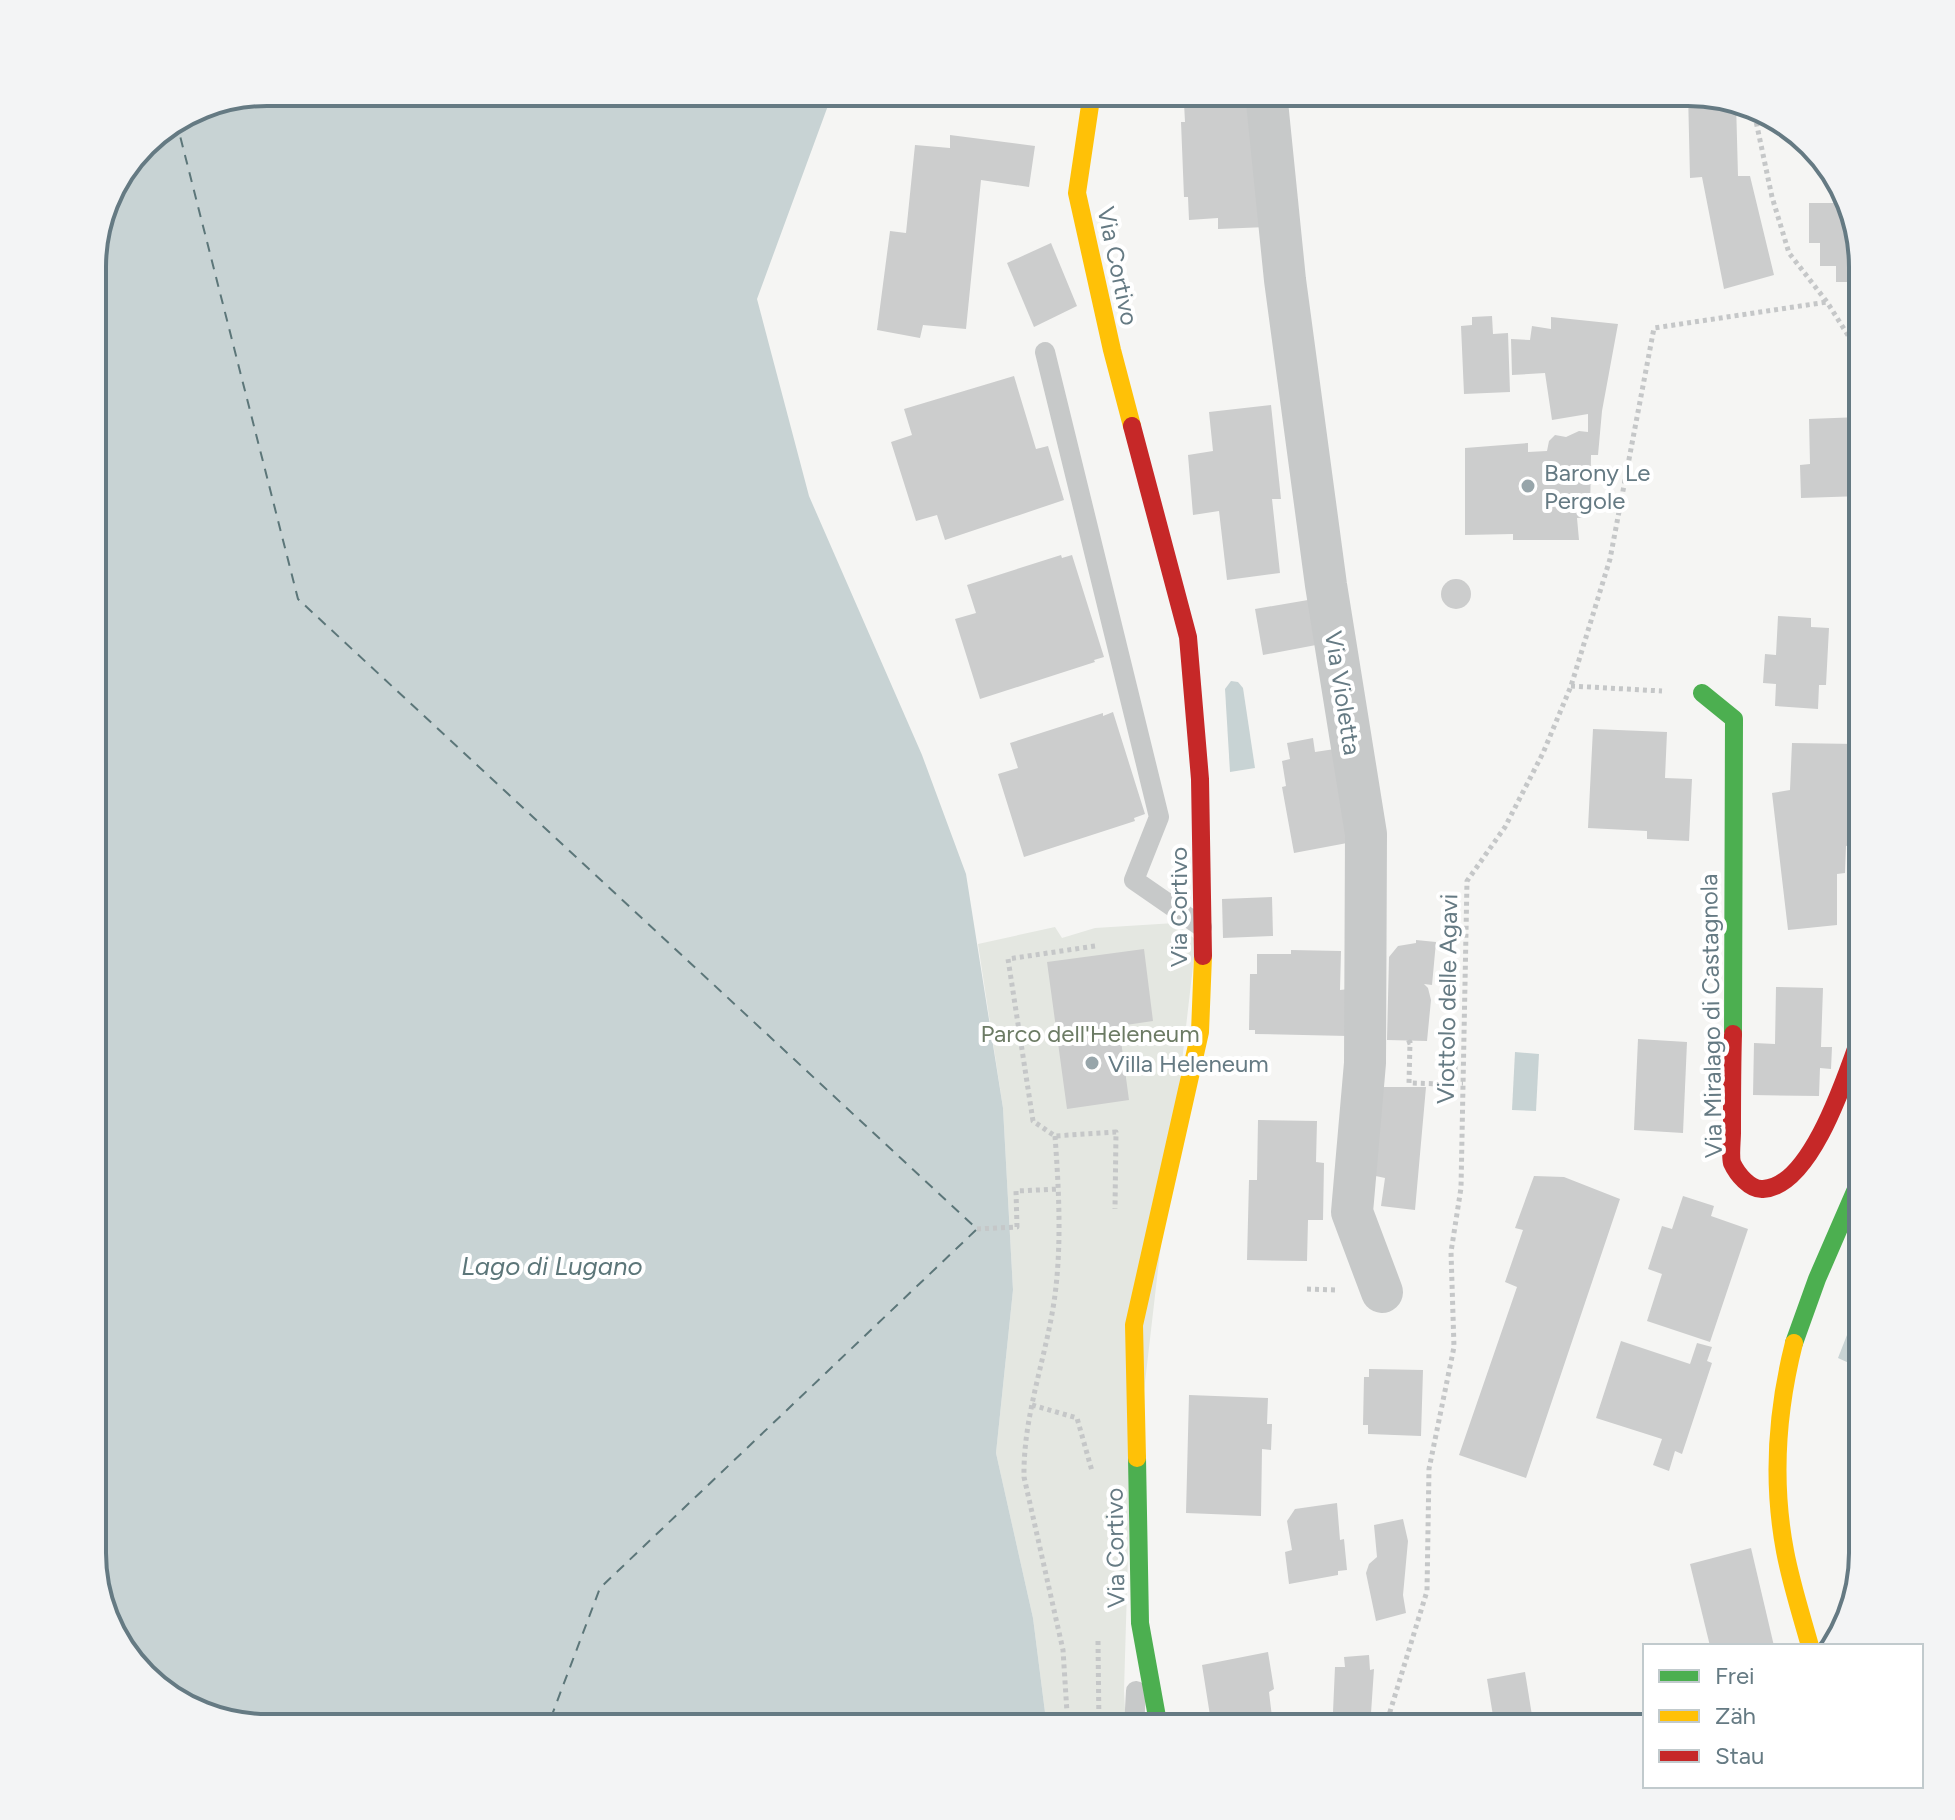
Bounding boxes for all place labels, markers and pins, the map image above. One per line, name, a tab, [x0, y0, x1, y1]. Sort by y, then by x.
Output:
place label: Barony Le Pergole	[1544, 458, 1650, 515]
marker: Barony Le Pergole	[1519, 477, 1537, 495]
place label: Villa Heleneum	[1108, 1049, 1269, 1078]
marker: Villa Heleneum	[1083, 1054, 1101, 1072]

